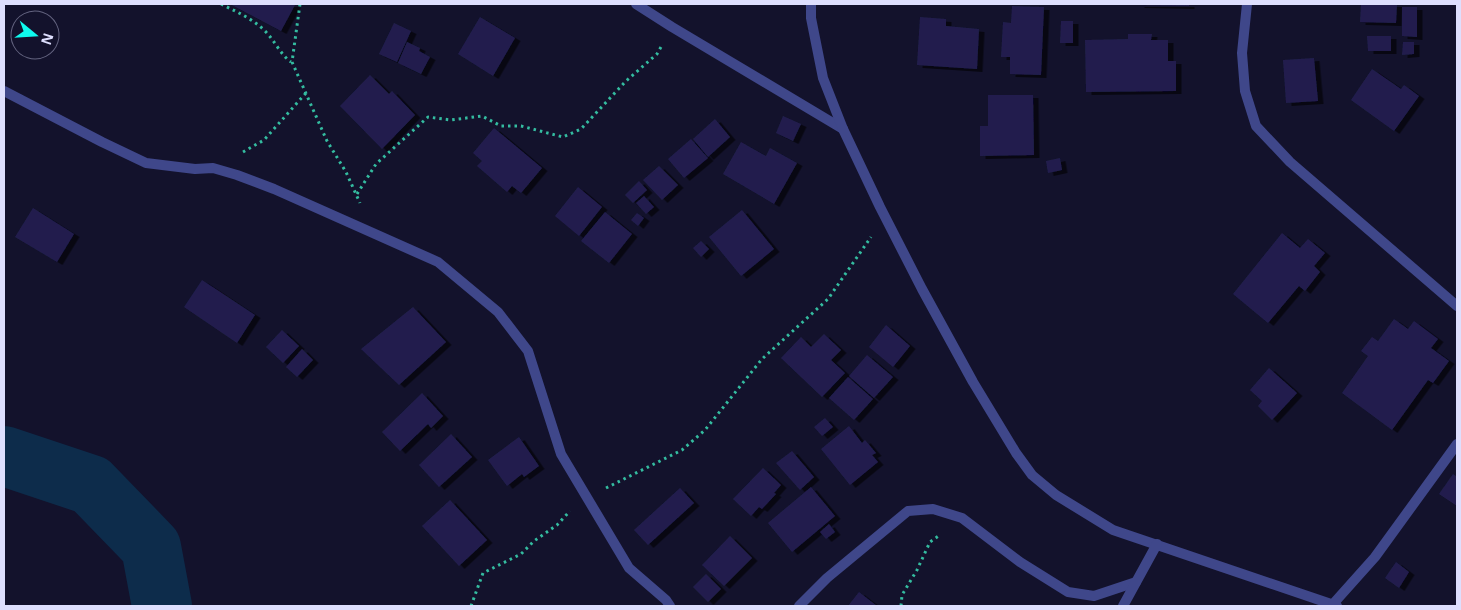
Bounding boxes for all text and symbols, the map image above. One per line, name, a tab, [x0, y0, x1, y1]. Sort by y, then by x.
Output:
north arrow	[10, 10, 60, 60]
text: N	[37, 31, 59, 48]

